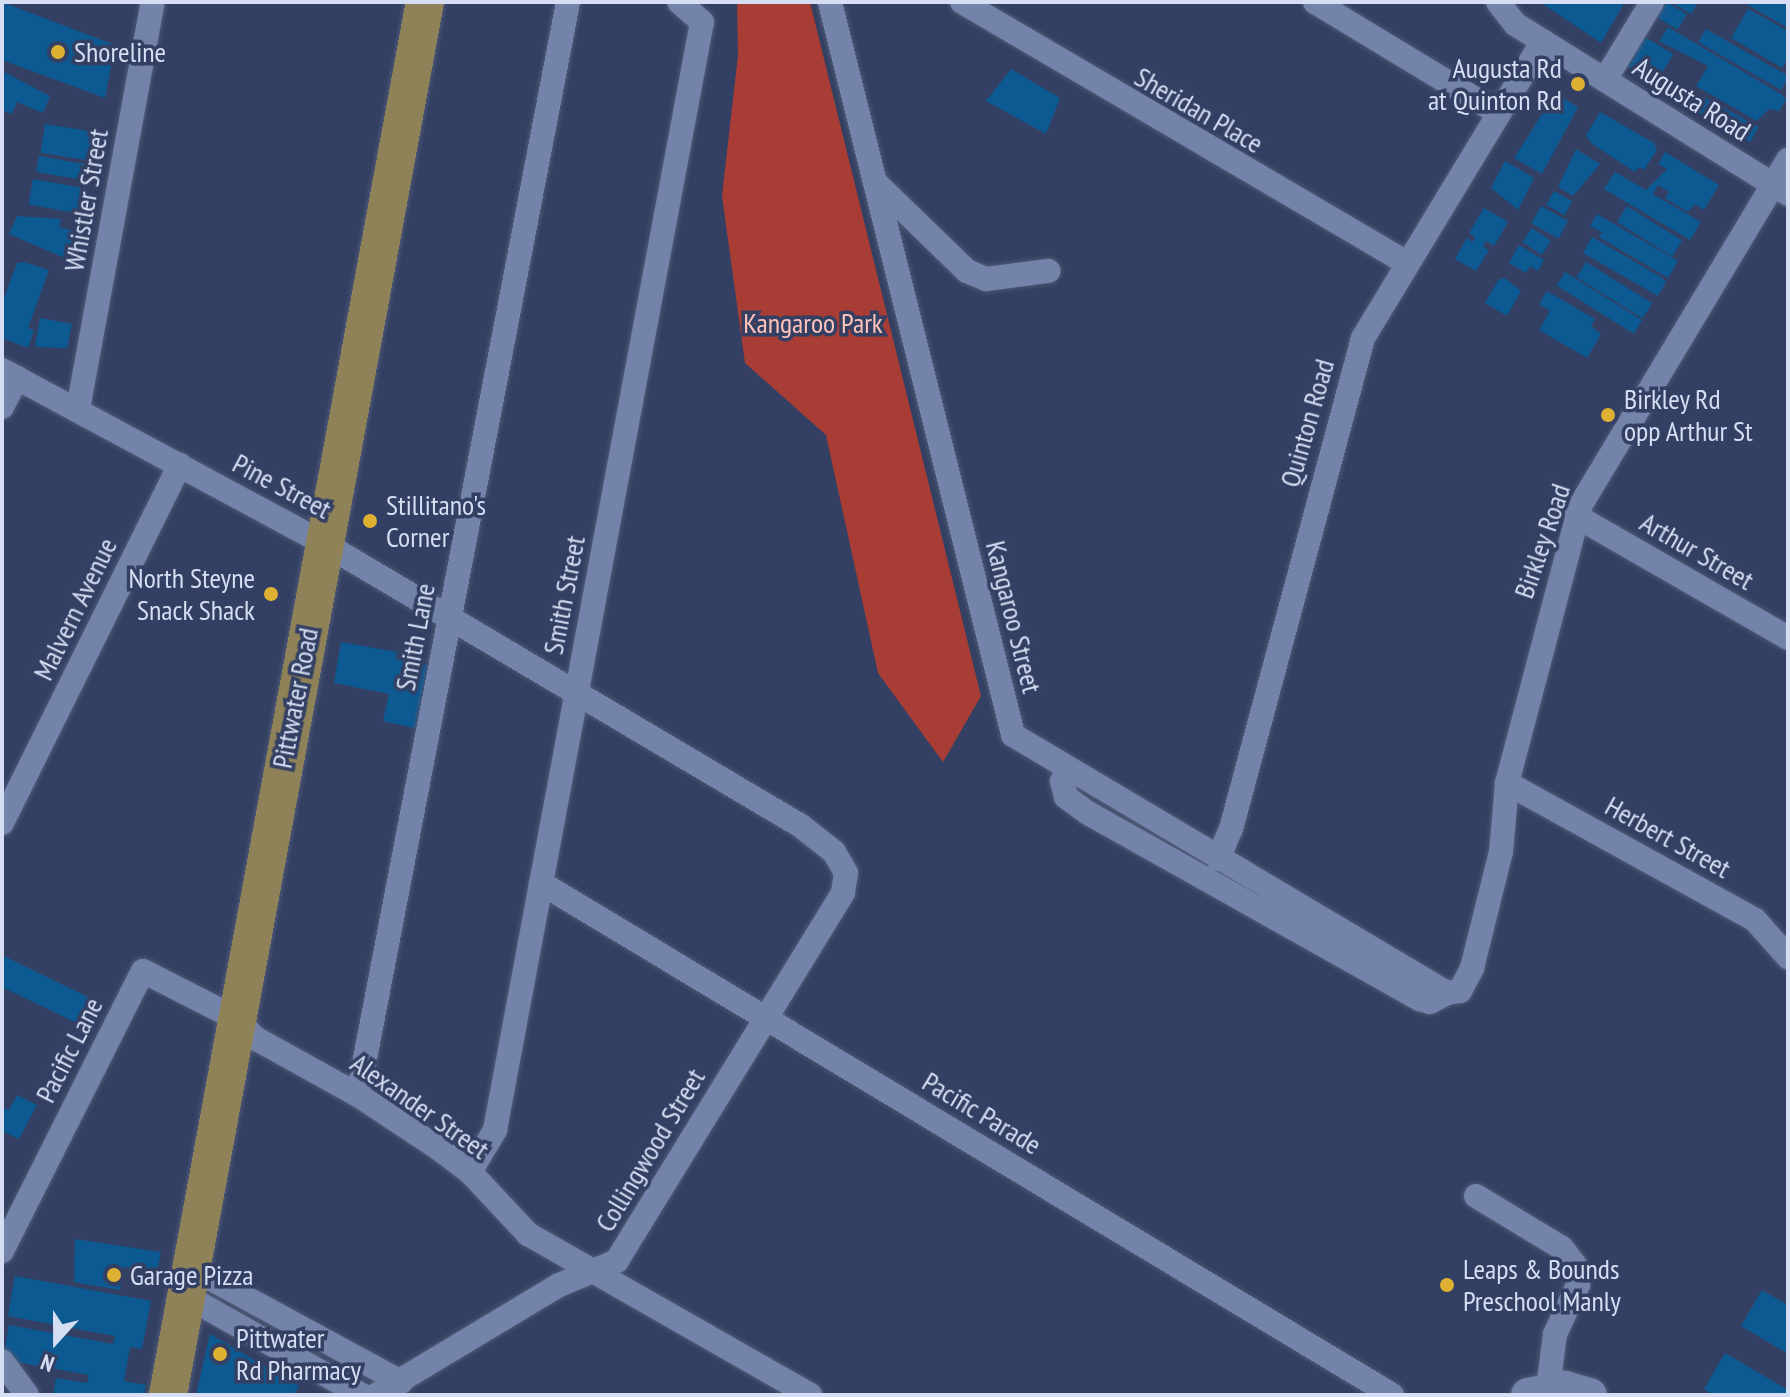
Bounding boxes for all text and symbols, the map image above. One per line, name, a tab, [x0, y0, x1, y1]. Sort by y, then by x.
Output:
place label: Shoreline	[74, 35, 166, 69]
marker: Shoreline	[49, 43, 67, 61]
street label: Augusta Road	[1627, 50, 1757, 148]
place label: Augusta Rd at Quinton Rd	[1428, 51, 1562, 117]
street label: Sheridan Place	[1129, 60, 1269, 160]
marker: Augusta Rd at Quinton Rd	[1569, 75, 1587, 93]
street label: Whistler Street	[57, 126, 115, 274]
park label: Kangaroo Park	[743, 306, 883, 340]
street label: Quinton Road	[1273, 355, 1341, 491]
place label: Birkley Rd opp Arthur St	[1624, 382, 1753, 448]
marker: Birkley Rd opp Arthur St	[1599, 406, 1617, 424]
street label: Pine Street	[227, 446, 337, 526]
street label: Birkley Road	[1507, 479, 1577, 603]
place label: Stillitano's Corner	[386, 488, 486, 554]
street label: Arthur Street	[1634, 505, 1760, 597]
marker: Stillitano's Corner	[361, 512, 379, 530]
street label: Malvern Avenue	[26, 532, 124, 686]
street label: Smith Street	[536, 533, 592, 657]
street label: Kangaroo Street	[979, 537, 1049, 697]
place label: North Steyne Snack Shack	[129, 561, 255, 627]
street label: Smith Lane	[388, 581, 442, 693]
marker: North Steyne Snack Shack	[262, 585, 280, 603]
street label: Pittwater Road	[265, 625, 325, 771]
street label: Herbert Street	[1600, 789, 1736, 885]
street label: Pacific Lane	[28, 992, 110, 1108]
street label: Alexander Street	[344, 1046, 496, 1166]
street label: Collingwood Street	[588, 1062, 712, 1238]
street label: Pacific Parade	[916, 1064, 1048, 1162]
place label: Leaps & Bounds Preschool Manly	[1463, 1252, 1621, 1318]
place label: Garage Pizza	[130, 1258, 254, 1292]
marker: Garage Pizza	[105, 1266, 123, 1284]
marker: Leaps & Bounds Preschool Manly	[1438, 1276, 1456, 1294]
north arrow	[16, 1301, 96, 1381]
place label: Pittwater Rd Pharmacy	[236, 1321, 361, 1387]
marker: Pittwater Rd Pharmacy	[211, 1345, 229, 1363]
text: N	[37, 1348, 58, 1379]

